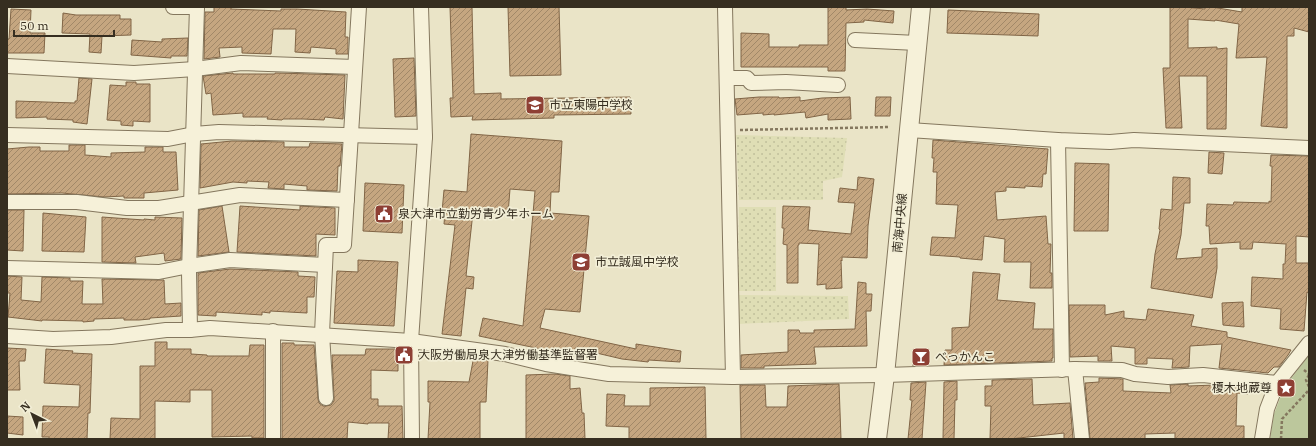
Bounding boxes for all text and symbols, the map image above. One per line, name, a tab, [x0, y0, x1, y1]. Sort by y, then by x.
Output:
scale bar	[14, 12, 114, 38]
text: 50 m	[20, 18, 49, 33]
school or university icon: 市立東陽中学校	[524, 94, 546, 116]
place label: 市立東陽中学校	[549, 97, 633, 112]
street label: 南海中央線	[889, 192, 910, 254]
public building icon: 泉大津市立勤労青少年ホーム	[373, 203, 395, 225]
place label: 泉大津市立勤労青少年ホーム	[398, 206, 554, 221]
school or university icon: 市立誠風中学校	[570, 251, 592, 273]
place label: 市立誠風中学校	[595, 254, 679, 269]
public building icon: 大阪労働局泉大津労働基準監督署	[393, 344, 415, 366]
bar icon: べっかんこ	[910, 346, 932, 368]
place label: 大阪労働局泉大津労働基準監督署	[418, 347, 598, 362]
place label: べっかんこ	[935, 349, 995, 364]
place icon: 榎木地蔵尊	[1275, 377, 1297, 399]
place label: 榎木地蔵尊	[1212, 380, 1272, 395]
north arrow	[12, 394, 52, 434]
text: N	[17, 398, 33, 415]

